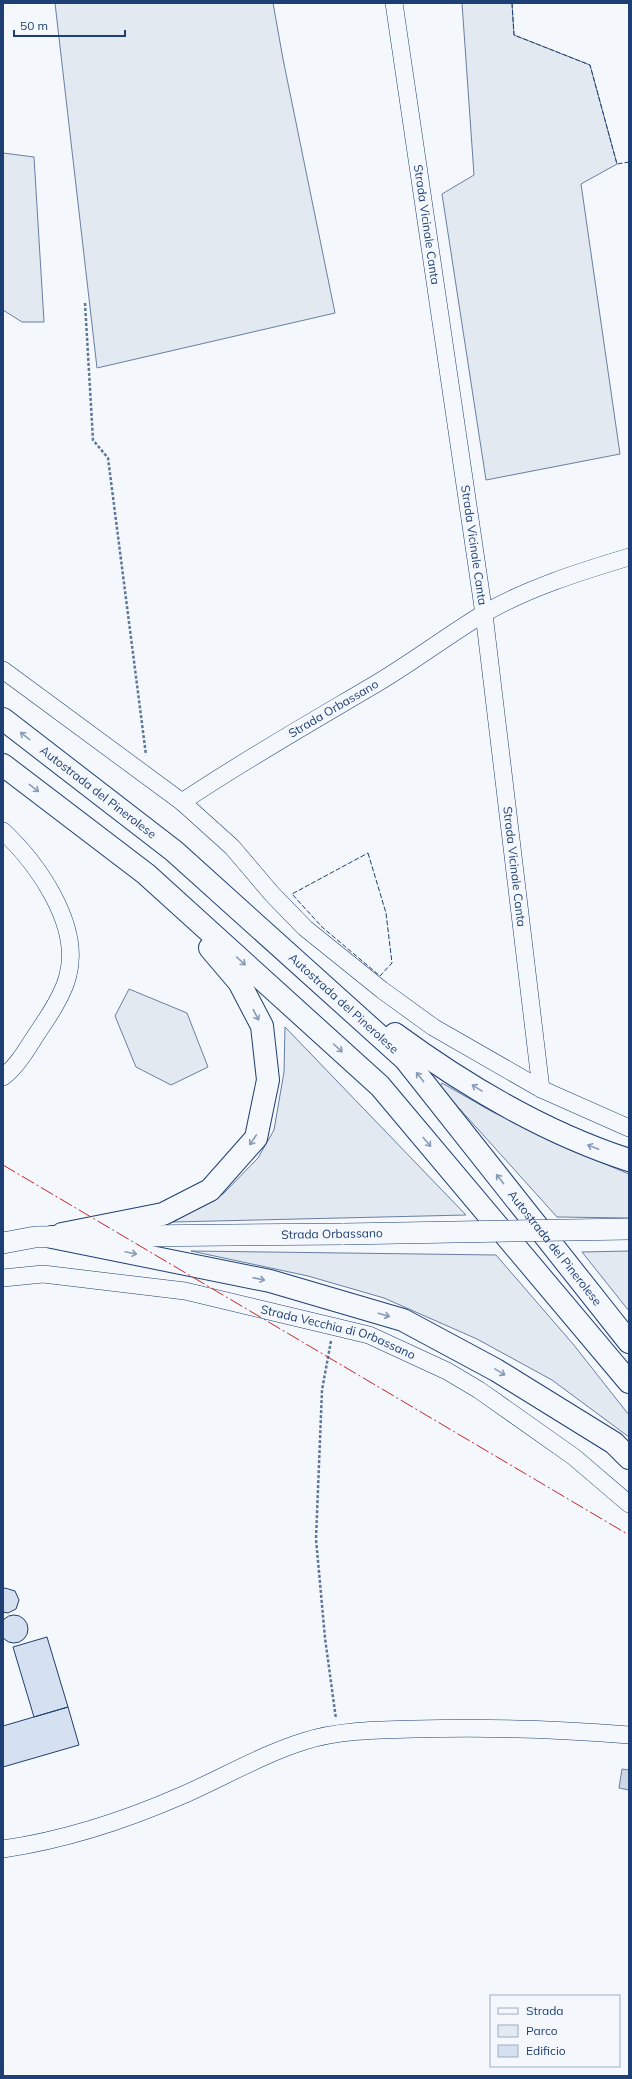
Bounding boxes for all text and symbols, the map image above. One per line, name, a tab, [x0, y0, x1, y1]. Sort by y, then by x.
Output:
scale bar	[14, 12, 125, 38]
text: 50 m	[20, 18, 48, 33]
street label: Strada Vicinale Canta	[411, 163, 443, 286]
street label: Strada Vicinale Canta	[458, 484, 491, 606]
street label: Strada Orbassano	[286, 676, 381, 741]
one-way arrow	[20, 732, 31, 741]
street label: Autostrada del Pinerolese	[37, 742, 159, 842]
one-way arrow	[28, 784, 39, 793]
street label: Strada Vicinale Canta	[500, 805, 529, 928]
street label: Autostrada del Pinerolese	[286, 950, 402, 1057]
one-way arrow	[236, 956, 246, 965]
one-way arrow	[253, 1009, 260, 1021]
one-way arrow	[332, 1043, 342, 1052]
one-way arrow	[415, 1072, 424, 1083]
one-way arrow	[472, 1084, 483, 1092]
one-way arrow	[249, 1135, 257, 1146]
one-way arrow	[422, 1137, 431, 1148]
one-way arrow	[587, 1142, 599, 1150]
one-way arrow	[496, 1174, 505, 1185]
street label: Autostrada del Pinerolese	[505, 1187, 605, 1308]
street label: Strada Orbassano	[281, 1225, 383, 1242]
one-way arrow	[124, 1249, 137, 1257]
one-way arrow	[252, 1276, 265, 1284]
street label: Strada Vecchia di Orbassano	[259, 1301, 418, 1362]
one-way arrow	[377, 1312, 390, 1319]
one-way arrow	[494, 1369, 506, 1377]
legend	[490, 1995, 620, 2067]
text: Strada	[526, 2003, 564, 2018]
text: Parco	[526, 2023, 558, 2038]
text: Edificio	[526, 2043, 566, 2058]

